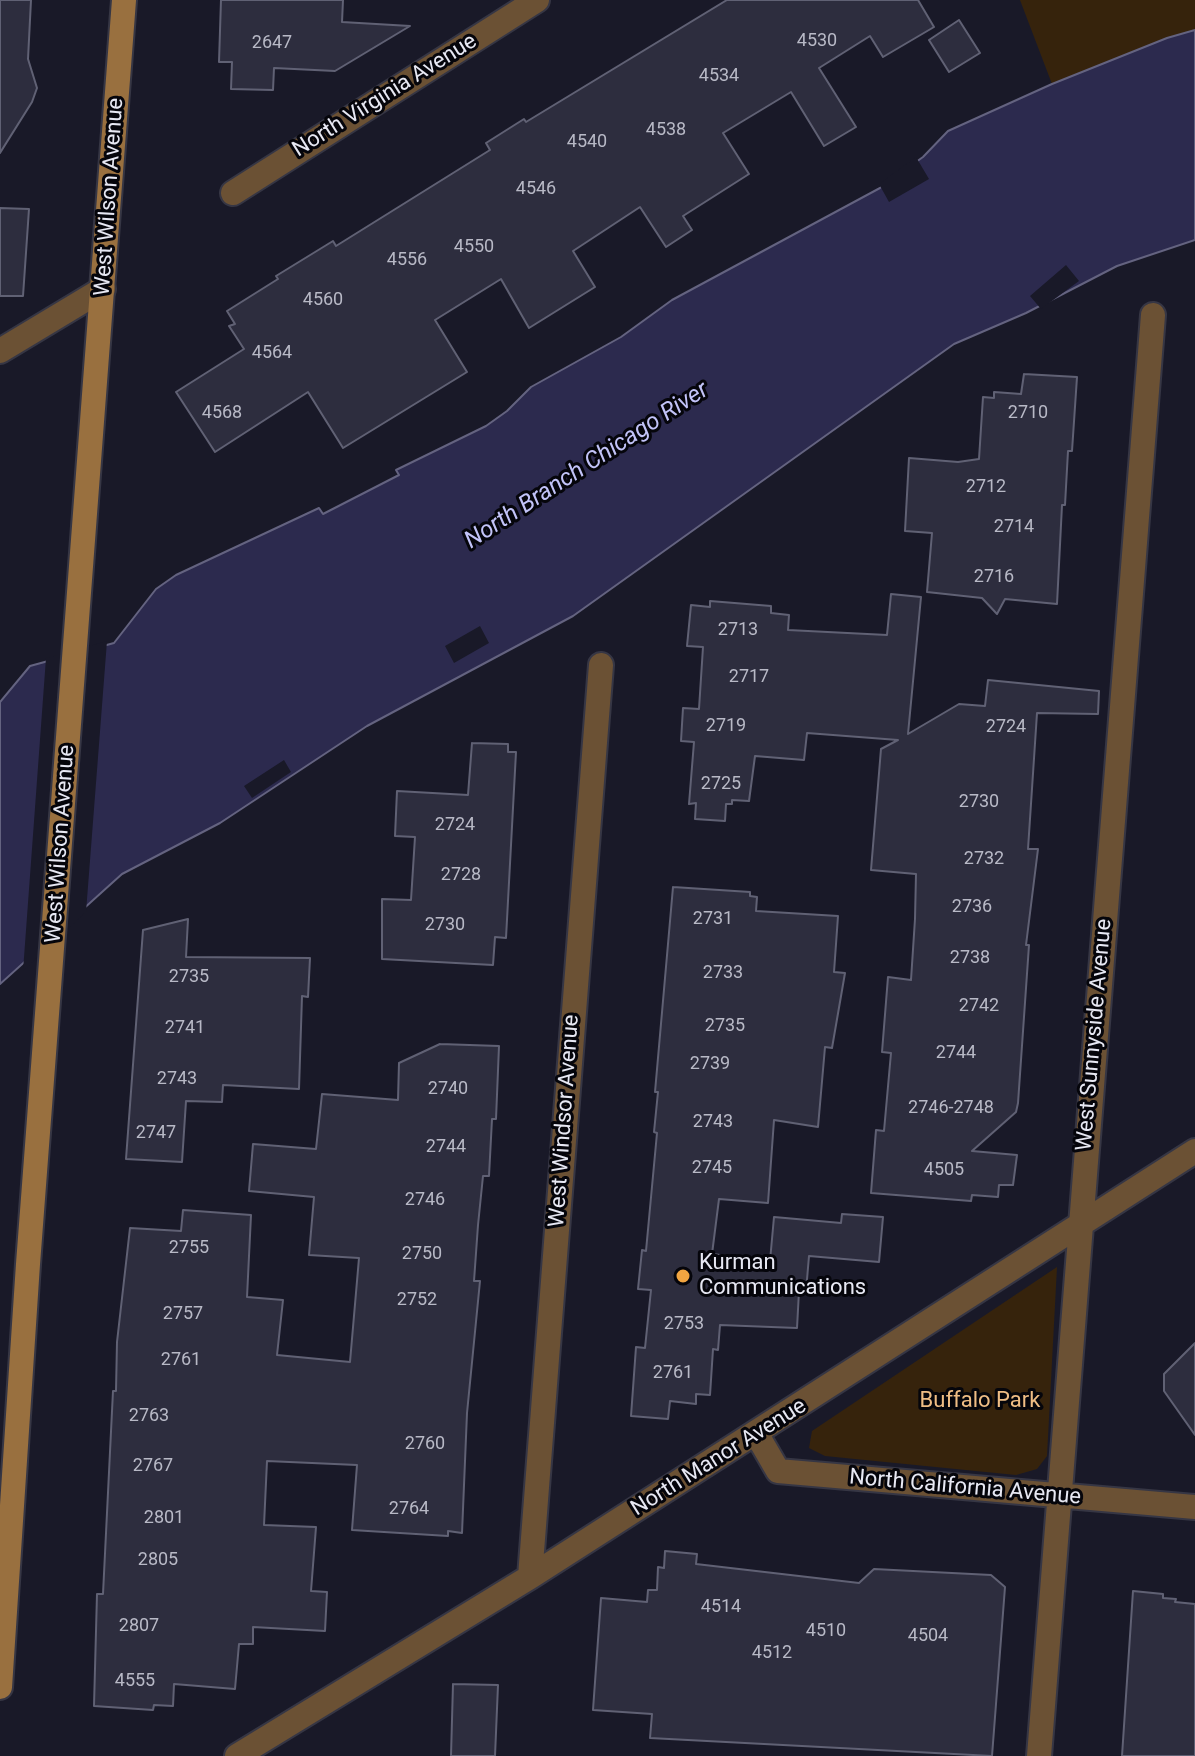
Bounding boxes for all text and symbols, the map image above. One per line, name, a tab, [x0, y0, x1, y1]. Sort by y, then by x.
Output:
street label: North Virginia Avenue	[288, 29, 482, 163]
house number: 4530	[797, 30, 837, 52]
house number: 2647	[252, 32, 292, 54]
house number: 4534	[699, 65, 739, 87]
street label: West Wilson Avenue	[90, 97, 130, 297]
house number: 4538	[646, 119, 686, 141]
house number: 4540	[567, 131, 607, 153]
house number: 4546	[516, 178, 556, 200]
house number: 4550	[454, 236, 494, 258]
house number: 4556	[387, 249, 427, 271]
house number: 4560	[303, 289, 343, 311]
house number: 4564	[252, 342, 292, 364]
water label: North Branch Chicago River	[460, 376, 714, 556]
house number: 4568	[202, 402, 242, 424]
house number: 2710	[1008, 402, 1048, 424]
house number: 2712	[966, 476, 1006, 498]
house number: 2714	[994, 516, 1034, 538]
house number: 2716	[974, 566, 1014, 588]
house number: 2713	[718, 619, 758, 641]
house number: 2717	[729, 666, 769, 688]
house number: 2719	[706, 715, 746, 737]
house number: 2724	[986, 716, 1026, 738]
street label: West Wilson Avenue	[41, 744, 81, 944]
house number: 2725	[701, 773, 741, 795]
house number: 2730	[959, 791, 999, 813]
house number: 2724	[435, 814, 475, 836]
house number: 2732	[964, 848, 1004, 870]
house number: 2728	[441, 864, 481, 886]
house number: 2736	[952, 896, 992, 918]
house number: 2731	[693, 908, 733, 930]
house number: 2730	[425, 914, 465, 936]
street label: West Sunnyside Avenue	[1072, 918, 1118, 1152]
house number: 2738	[950, 947, 990, 969]
house number: 2733	[703, 962, 743, 984]
house number: 2735	[169, 966, 209, 988]
house number: 2742	[959, 995, 999, 1017]
street label: West Windsor Avenue	[544, 1014, 586, 1228]
house number: 2735	[705, 1015, 745, 1037]
house number: 2741	[165, 1017, 205, 1039]
house number: 2744	[936, 1042, 976, 1064]
house number: 2739	[690, 1053, 730, 1075]
house number: 2743	[157, 1068, 197, 1090]
house number: 2740	[428, 1078, 468, 1100]
house number: 2746-2748	[908, 1097, 994, 1119]
house number: 2743	[693, 1111, 733, 1133]
house number: 2747	[136, 1122, 176, 1144]
house number: 2744	[426, 1136, 466, 1158]
house number: 2745	[692, 1157, 732, 1179]
house number: 4505	[924, 1159, 964, 1181]
house number: 2746	[405, 1189, 445, 1211]
house number: 2755	[169, 1237, 209, 1259]
house number: 2750	[402, 1243, 442, 1265]
place label: Kurman Communications	[699, 1250, 866, 1302]
marker: Kurman Communications	[674, 1267, 692, 1285]
house number: 2752	[397, 1289, 437, 1311]
house number: 2757	[163, 1303, 203, 1325]
house number: 2753	[664, 1313, 704, 1335]
house number: 2761	[161, 1349, 201, 1371]
house number: 2761	[653, 1362, 693, 1384]
park label: Buffalo Park	[920, 1388, 1040, 1414]
street label: North Manor Avenue	[626, 1393, 812, 1523]
house number: 2763	[129, 1405, 169, 1427]
house number: 2760	[405, 1433, 445, 1455]
house number: 2767	[133, 1455, 173, 1477]
street label: North California Avenue	[848, 1465, 1082, 1511]
house number: 2764	[389, 1498, 429, 1520]
house number: 2801	[144, 1507, 184, 1529]
house number: 2805	[138, 1549, 178, 1571]
house number: 4514	[701, 1596, 741, 1618]
house number: 2807	[119, 1615, 159, 1637]
house number: 4510	[806, 1620, 846, 1642]
house number: 4504	[908, 1625, 948, 1647]
house number: 4512	[752, 1642, 792, 1664]
house number: 4555	[115, 1670, 155, 1692]

